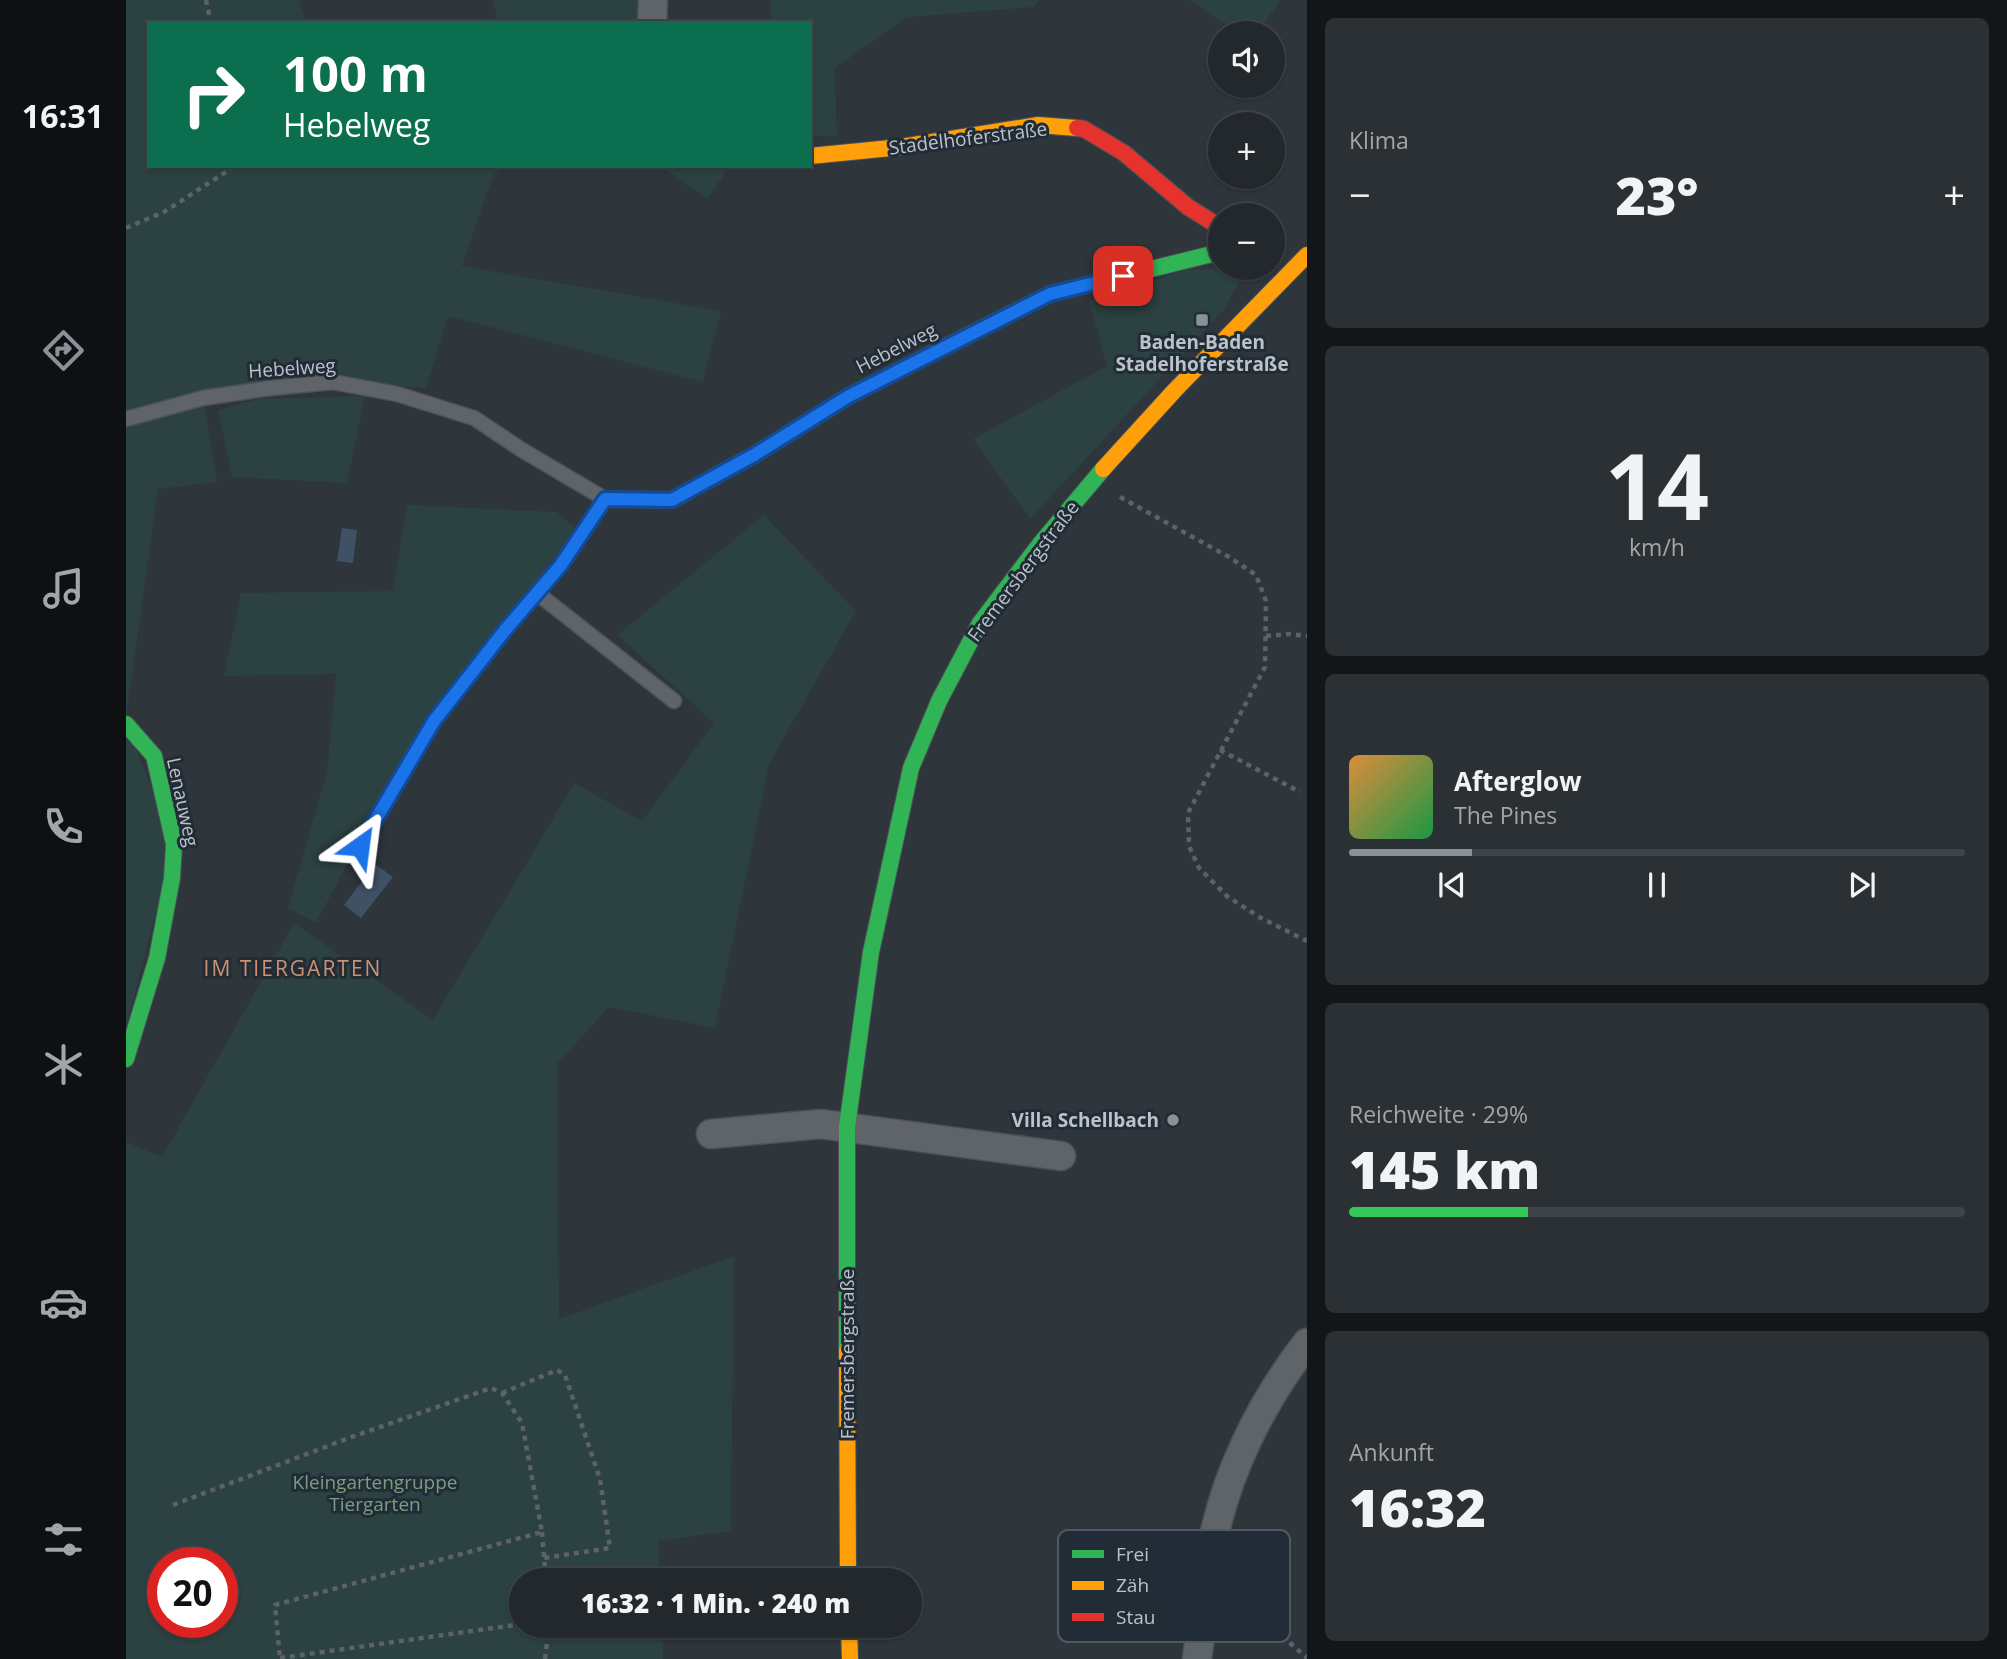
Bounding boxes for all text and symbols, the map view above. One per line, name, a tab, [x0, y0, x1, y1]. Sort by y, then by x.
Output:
map controls	[1208, 21, 1285, 280]
button: sound	[1208, 21, 1285, 98]
text: 100 m	[283, 40, 428, 106]
icon: right	[168, 49, 259, 140]
text: 16:31	[22, 94, 104, 137]
text: Hebelweg	[283, 103, 430, 146]
button: +	[1208, 112, 1285, 189]
street label: Stadelhoferstraße	[887, 115, 1049, 161]
text: Klima	[1349, 124, 1409, 156]
text: 23°	[1616, 159, 1698, 230]
text: −	[1349, 168, 1371, 220]
text: +	[1943, 168, 1965, 220]
button: −	[1208, 203, 1285, 280]
pin	[1093, 246, 1153, 306]
icon: arrive	[1104, 257, 1142, 295]
marker: Baden-Baden Stadelhoferstraße	[1194, 312, 1210, 328]
street label: Hebelweg	[851, 317, 941, 379]
icon: directions	[39, 326, 88, 375]
place label: Baden-Baden Stadelhoferstraße	[1115, 329, 1289, 377]
street label: Hebelweg	[247, 352, 337, 384]
text: 14	[1605, 423, 1709, 547]
street label: Fremersbergstraße	[961, 495, 1085, 647]
text: km/h	[1629, 531, 1685, 563]
icon: music	[39, 564, 88, 613]
street label: Lenauweg	[161, 755, 205, 849]
text: Afterglow	[1454, 763, 1581, 799]
text: The Pines	[1454, 799, 1557, 831]
icon: phone	[39, 802, 88, 851]
position arrow	[323, 809, 397, 883]
icon: previous	[1433, 866, 1471, 904]
icon: pause	[1638, 866, 1676, 904]
icon: next	[1843, 866, 1881, 904]
district label: IM TIERGARTEN	[204, 954, 382, 982]
icon: climate	[39, 1040, 88, 1089]
text: Reichweite · 29%	[1349, 1098, 1528, 1130]
place label: Villa Schellbach	[1012, 1107, 1159, 1133]
marker: Villa Schellbach	[1165, 1112, 1181, 1128]
text: 145 km	[1349, 1133, 1540, 1204]
street label: Fremersbergstraße	[834, 1269, 860, 1439]
icon: car	[39, 1278, 88, 1327]
text: Ankunft	[1349, 1436, 1434, 1468]
park label: Kleingartengruppe Tiergarten	[293, 1469, 457, 1517]
text: 16:32	[1349, 1471, 1486, 1542]
icon: filters	[39, 1515, 88, 1564]
legend	[1058, 1530, 1290, 1642]
text: Frei	[1116, 1541, 1149, 1567]
speed limit sign: 20	[147, 1547, 238, 1638]
text: Zäh	[1116, 1572, 1149, 1598]
text: 16:32 · 1 Min. · 240 m	[581, 1585, 850, 1621]
text: Stau	[1116, 1604, 1155, 1630]

